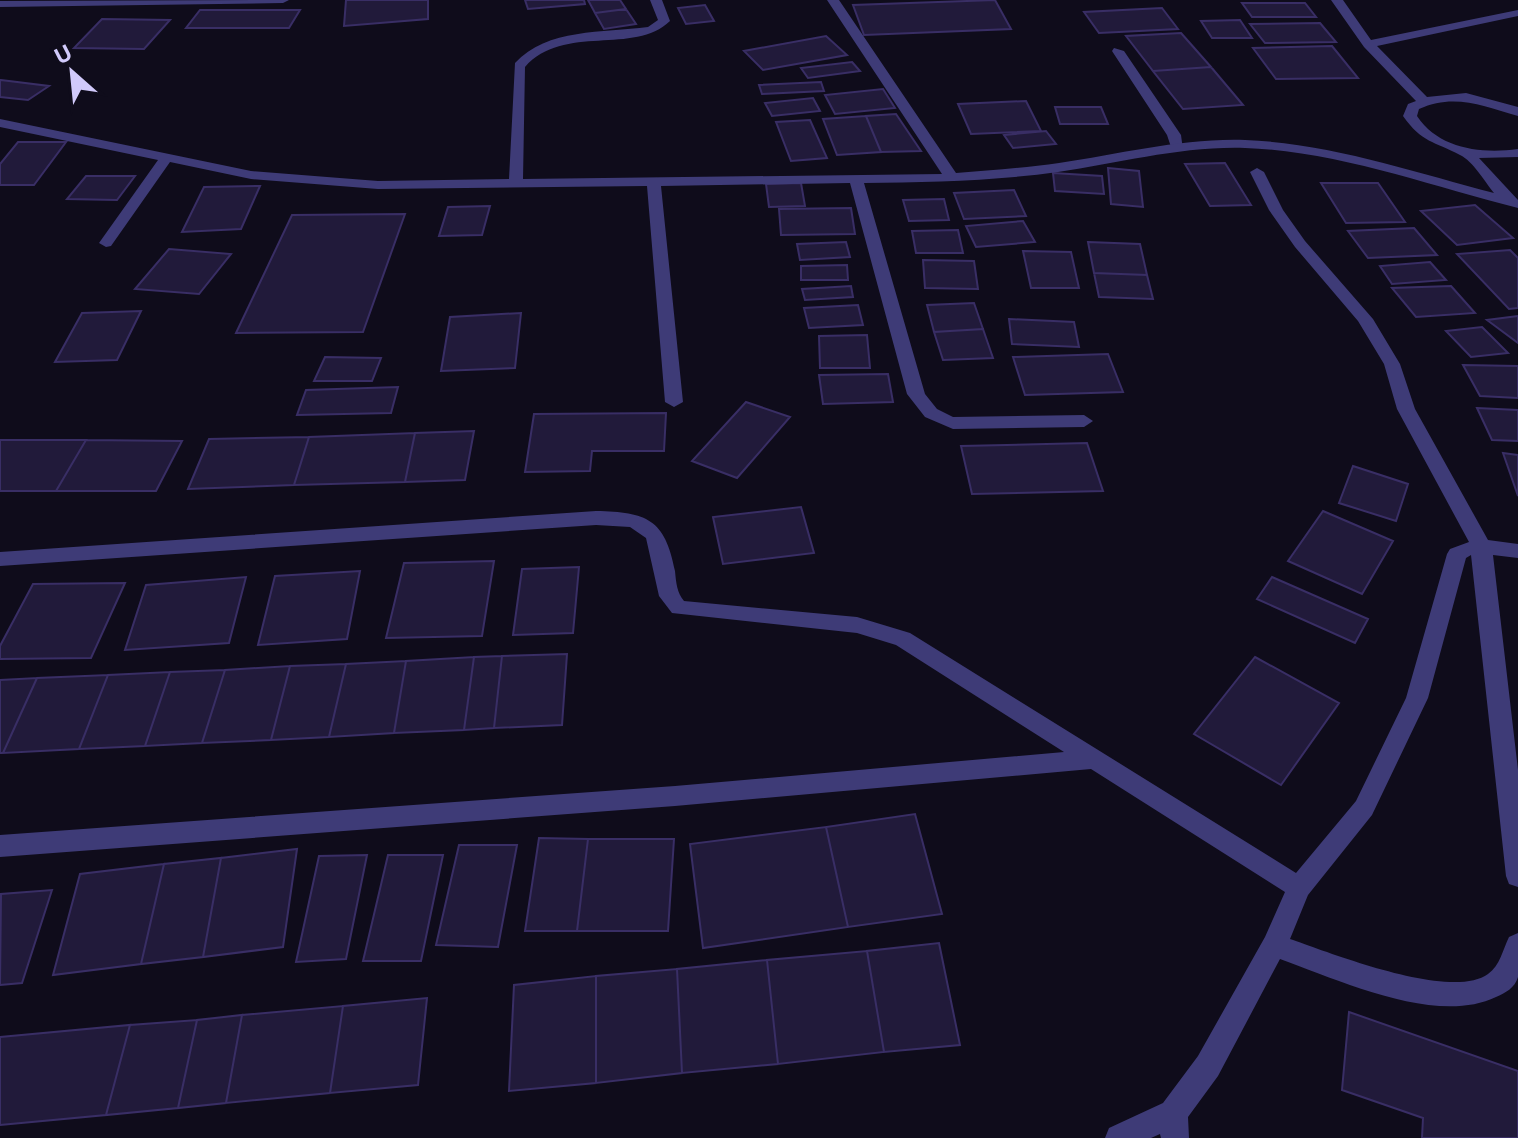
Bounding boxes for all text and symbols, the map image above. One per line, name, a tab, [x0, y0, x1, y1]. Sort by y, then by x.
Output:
north arrow	[32, 32, 112, 112]
text: U	[48, 36, 77, 70]

